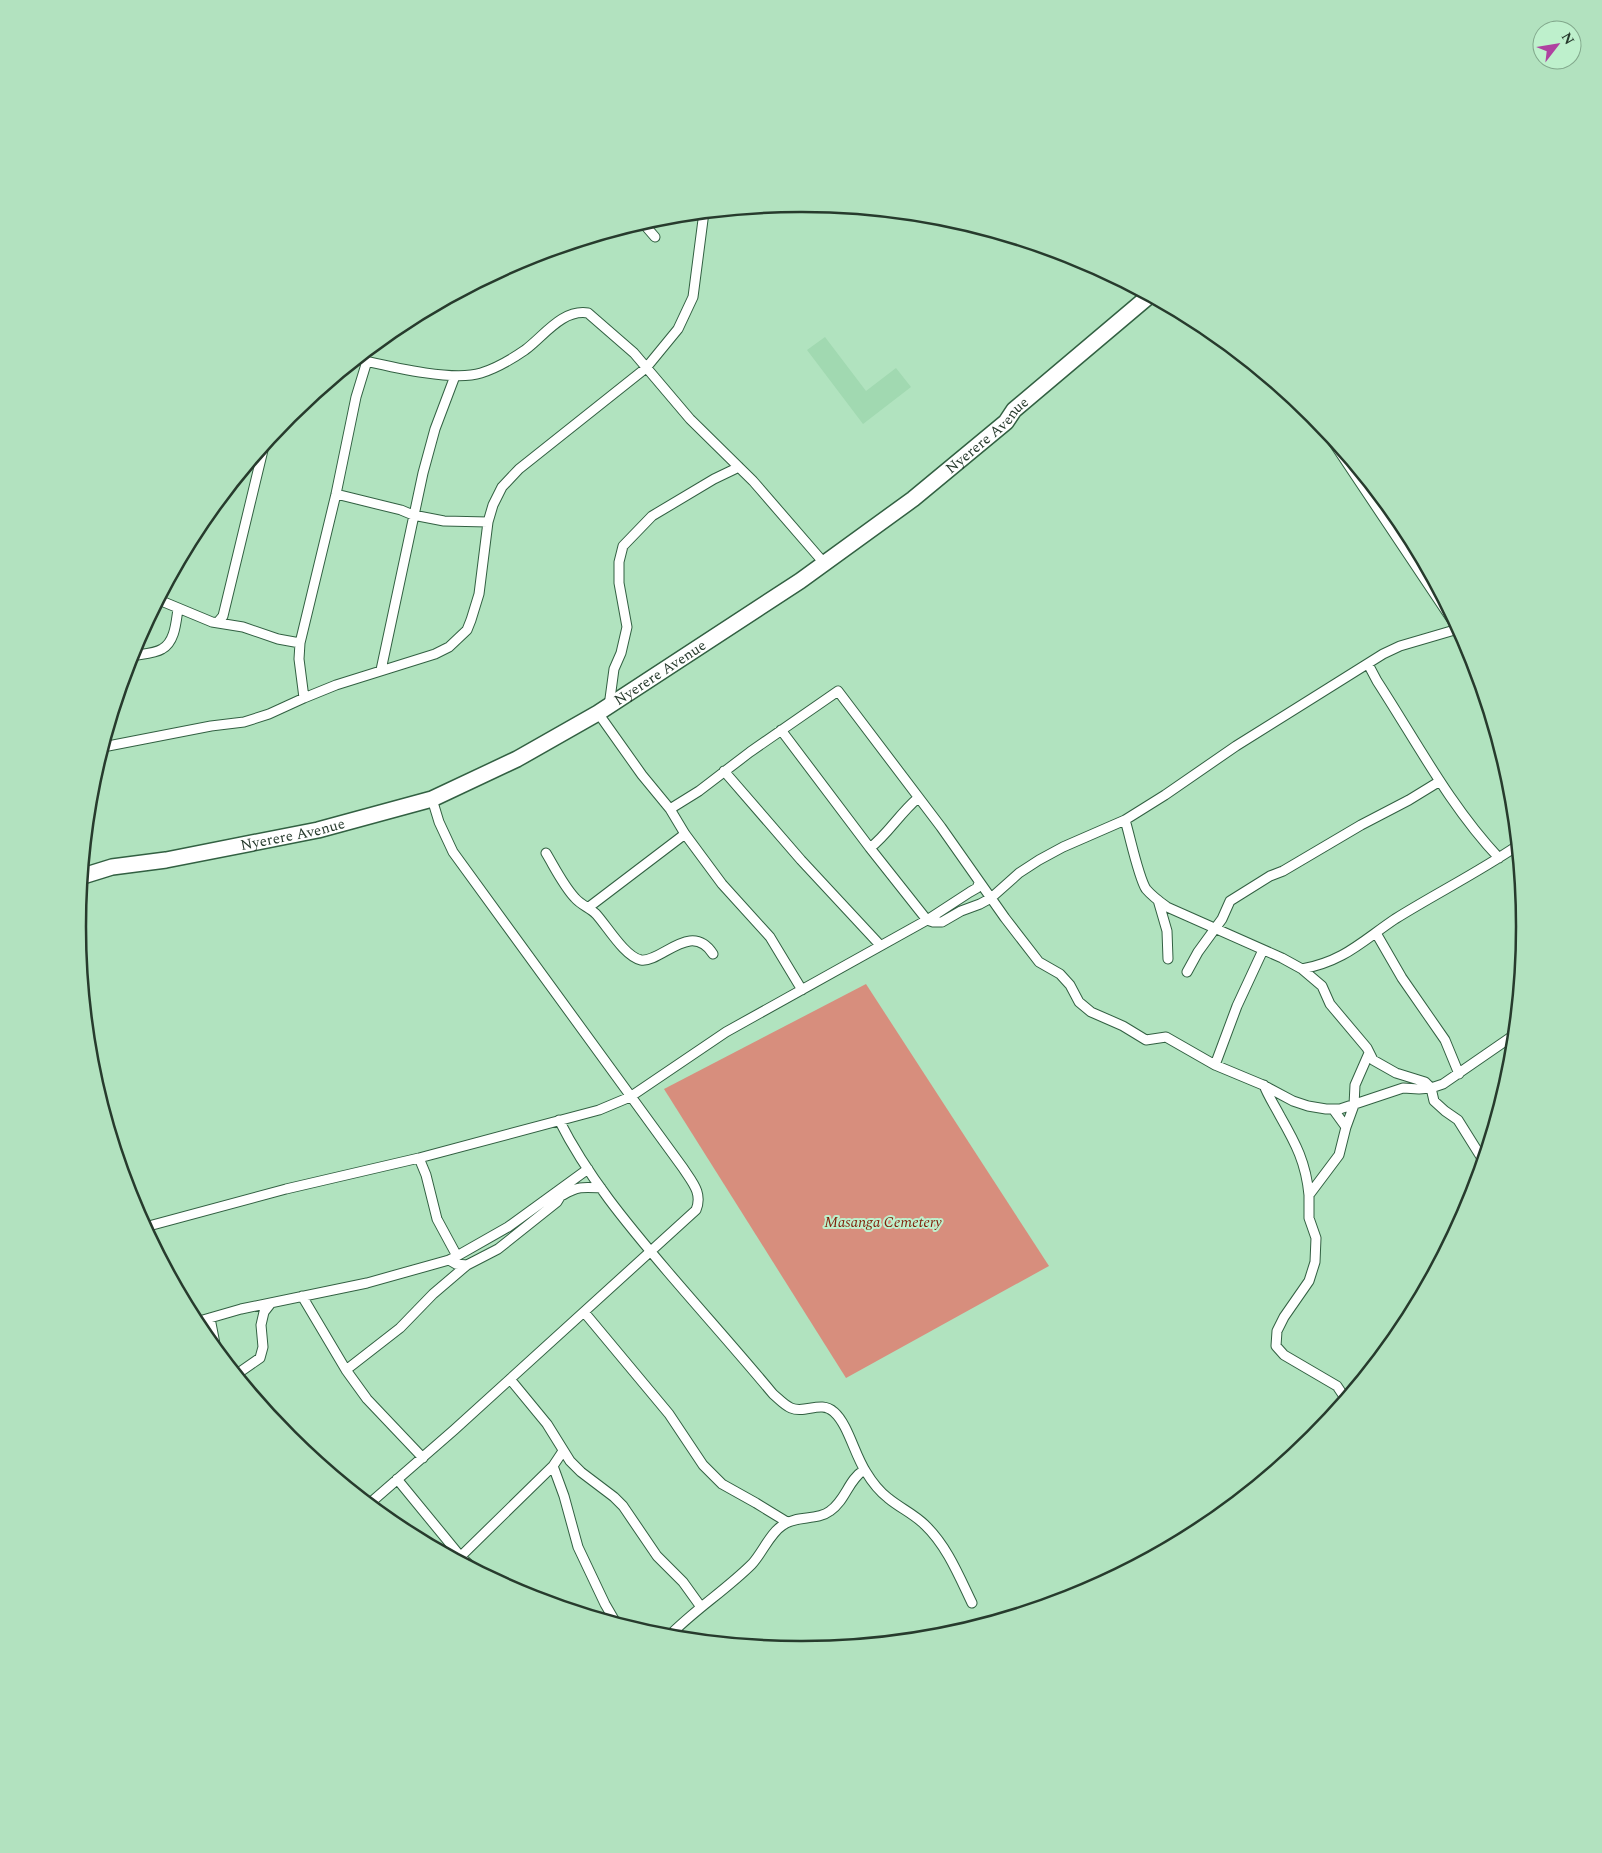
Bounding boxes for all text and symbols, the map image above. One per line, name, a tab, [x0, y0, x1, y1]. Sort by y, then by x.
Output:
north arrow	[1532, 20, 1582, 70]
text: N	[1556, 28, 1580, 49]
street label: Nyerere Avenue	[940, 391, 1034, 479]
street label: Nyerere Avenue	[609, 634, 711, 711]
street label: Nyerere Avenue	[238, 812, 347, 857]
park label: Masanga Cemetery	[824, 1211, 942, 1234]

